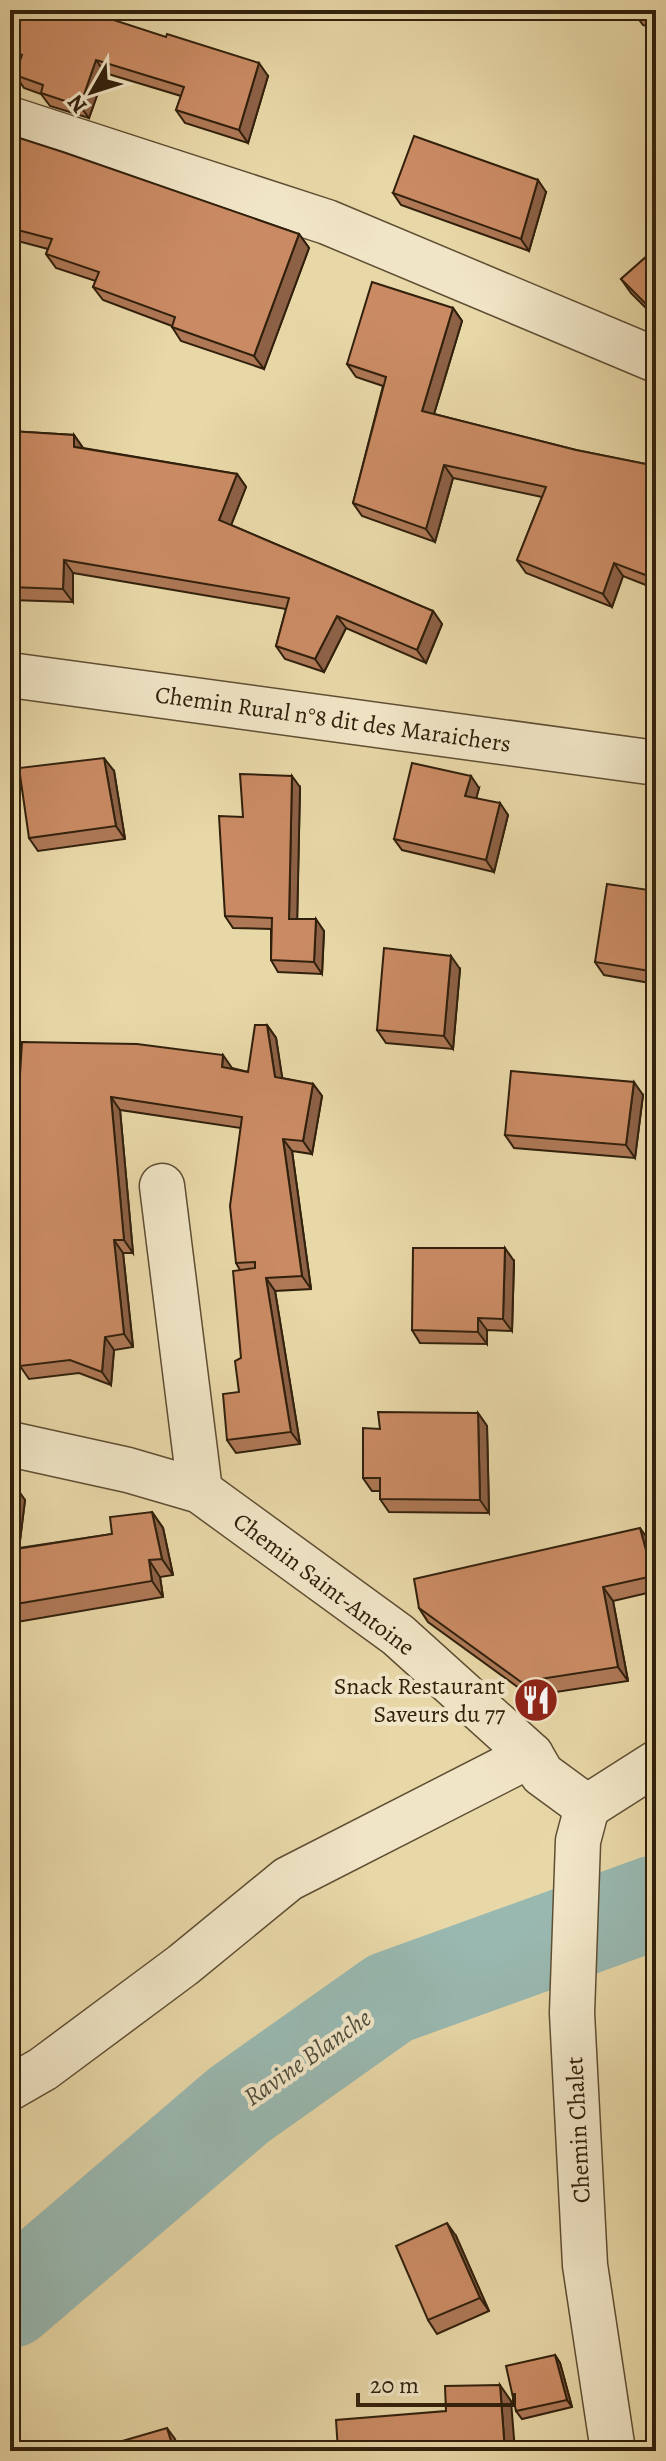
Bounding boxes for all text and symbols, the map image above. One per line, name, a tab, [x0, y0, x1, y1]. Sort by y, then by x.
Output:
north arrow	[52, 52, 132, 132]
text: N	[61, 88, 94, 120]
street label: Chemin Rural n°8 dit des Maraichers	[153, 678, 513, 760]
street label: Chemin Saint-Antoine	[227, 1505, 421, 1663]
place label: Snack Restaurant Saveurs du 77	[334, 1670, 506, 1730]
restaurant icon: Snack Restaurant Saveurs du 77	[512, 1676, 560, 1724]
water label: Ravine Blanche	[237, 2001, 378, 2114]
street label: Chemin Chalet	[558, 2056, 598, 2204]
scale bar	[358, 2357, 514, 2407]
text: 20 m	[370, 2369, 419, 2401]

